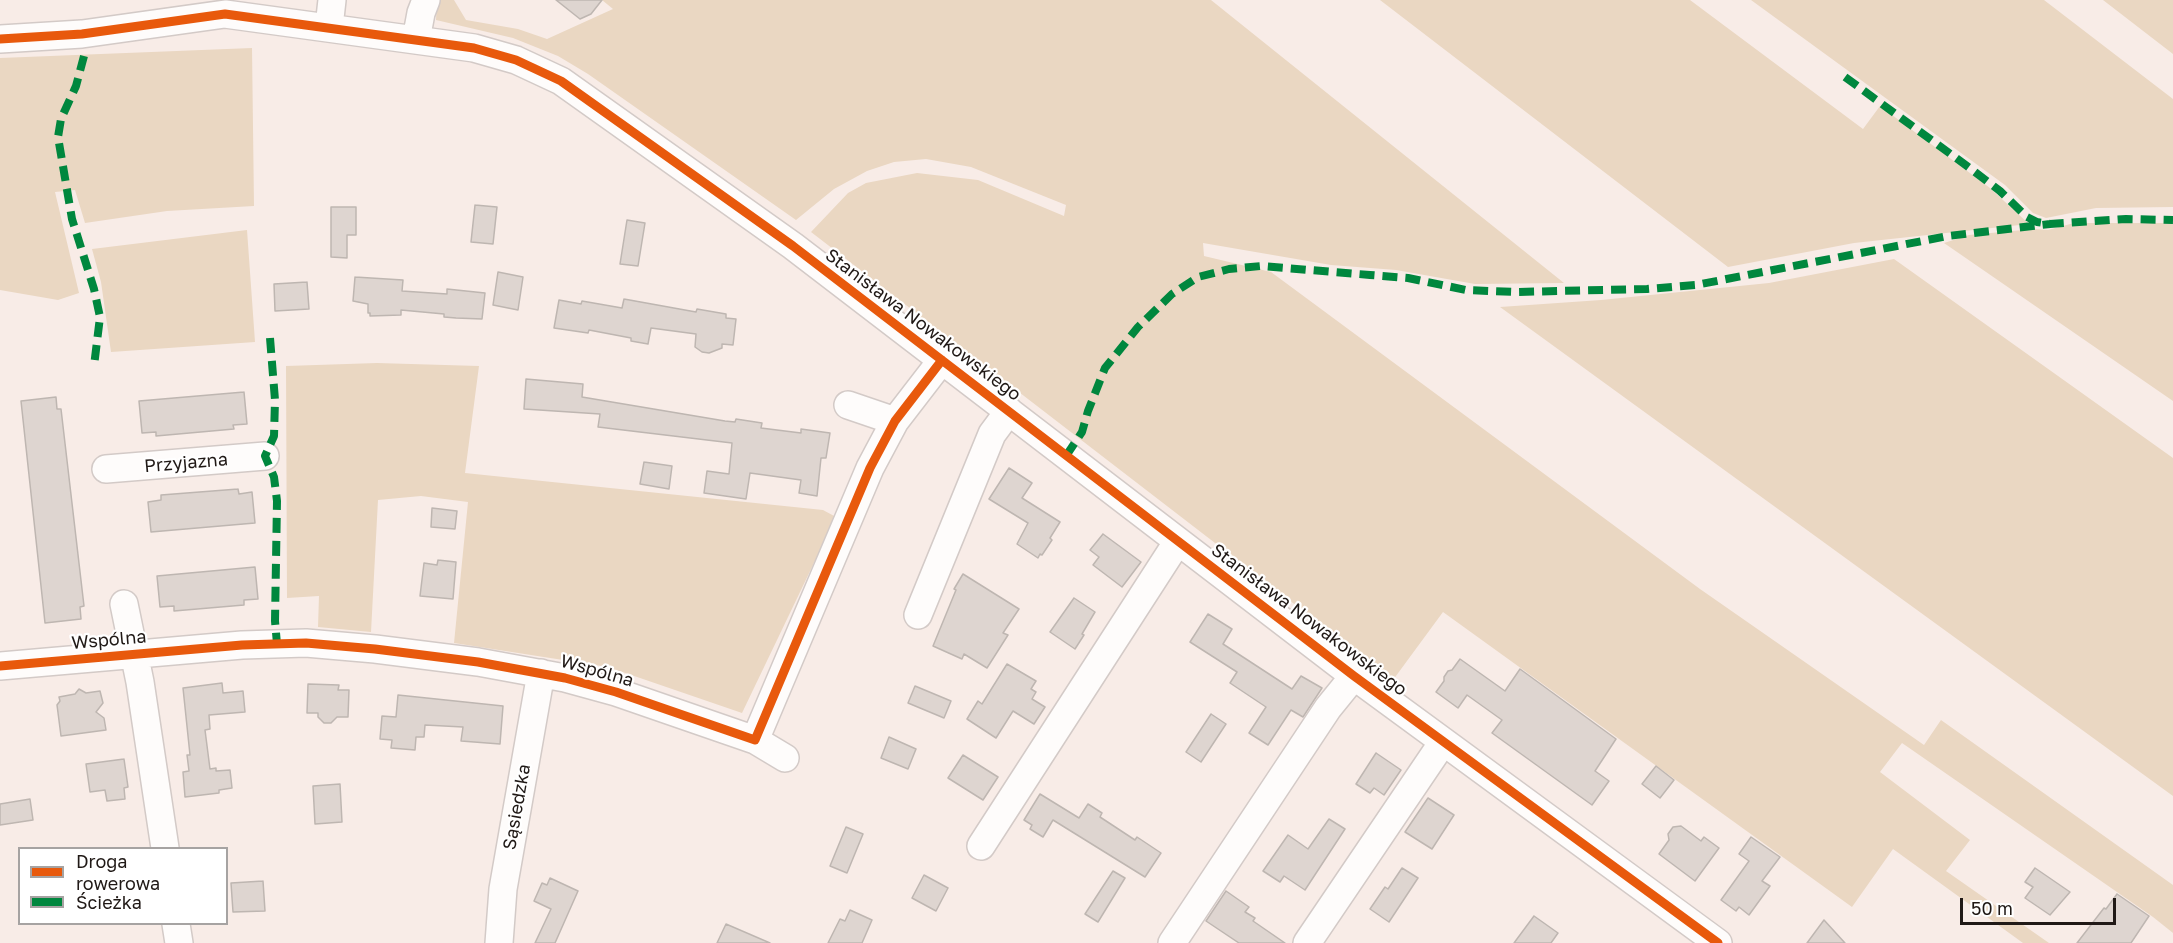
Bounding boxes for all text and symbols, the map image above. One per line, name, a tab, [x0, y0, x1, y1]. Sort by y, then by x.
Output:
street label: Stanisława Nowakowskiego	[821, 244, 1025, 406]
street label: Przyjazna	[143, 449, 229, 477]
street label: Stanisława Nowakowskiego	[1207, 539, 1411, 701]
street label: Wspólna	[71, 626, 147, 654]
street label: Wspólna	[558, 650, 636, 692]
street label: Sąsiedzka	[499, 762, 535, 852]
legend	[18, 847, 228, 925]
text: Droga rowerowa	[76, 850, 160, 894]
scale bar	[1963, 886, 2119, 924]
text: Ścieżka	[76, 891, 142, 913]
text: 50 m	[1971, 897, 2013, 919]

